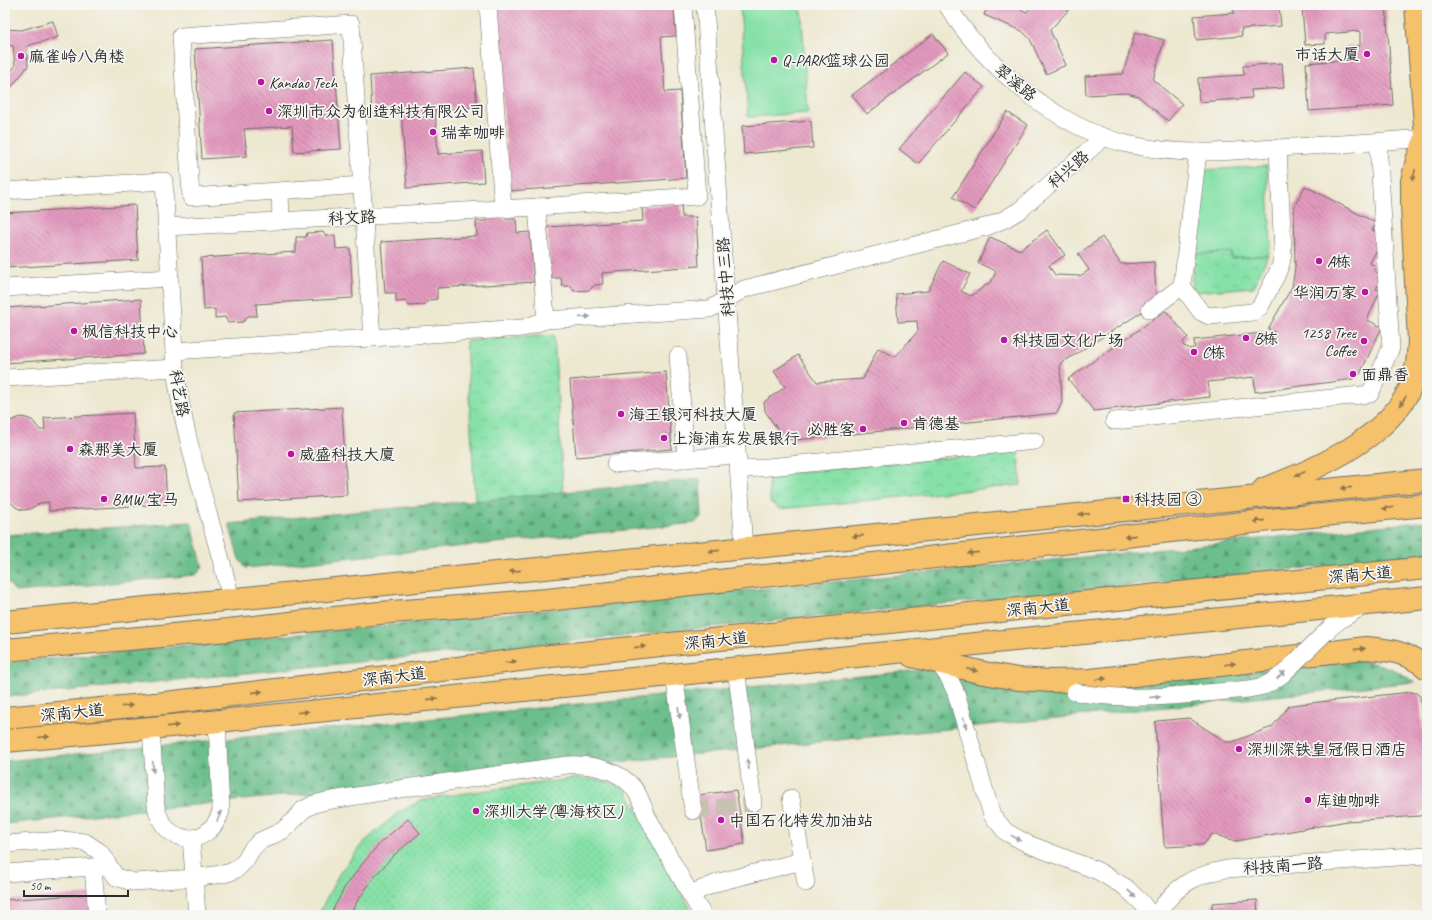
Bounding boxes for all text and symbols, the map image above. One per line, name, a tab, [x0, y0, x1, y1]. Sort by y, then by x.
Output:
place label: 市话大厦	[1295, 45, 1359, 65]
place label: 麻雀岭八角楼	[29, 47, 125, 67]
marker: 市话大厦	[1362, 49, 1372, 59]
marker: 麻雀岭八角楼	[16, 51, 26, 61]
place label: Q-PARK篮球公园	[782, 51, 890, 71]
marker: Q-PARK篮球公园	[769, 55, 779, 65]
street label: 翠溪路	[990, 60, 1040, 106]
place label: Kandao Tech	[269, 73, 339, 93]
marker: Kandao Tech	[256, 77, 266, 87]
place label: 深圳市众为创造科技有限公司	[277, 102, 485, 122]
marker: 深圳市众为创造科技有限公司	[264, 106, 274, 116]
place label: 瑞幸咖啡	[441, 123, 505, 143]
marker: 瑞幸咖啡	[428, 127, 438, 137]
street label: 科兴路	[1044, 146, 1093, 193]
one-way arrow	[1410, 169, 1416, 181]
street label: 科文路	[328, 207, 377, 229]
street label: 科技中三路	[713, 236, 739, 318]
place label: A栋	[1327, 252, 1351, 272]
marker: A栋	[1314, 256, 1324, 266]
place label: 华润万家	[1293, 283, 1357, 303]
marker: 华润万家	[1360, 287, 1370, 297]
one-way arrow	[579, 314, 591, 321]
place label: 枫信科技中心	[82, 322, 178, 342]
place label: 1258 Tree Coffee	[1301, 323, 1358, 361]
marker: 枫信科技中心	[69, 326, 79, 336]
place label: B栋	[1254, 329, 1278, 349]
place label: 科技园文化广场	[1012, 331, 1124, 351]
marker: B栋	[1241, 333, 1251, 343]
marker: 科技园文化广场	[999, 335, 1009, 345]
marker: 1258 Tree Coffee	[1359, 336, 1369, 346]
place label: C栋	[1202, 343, 1226, 363]
marker: C栋	[1189, 347, 1199, 357]
place label: 面鼎香	[1361, 365, 1409, 385]
street label: 科艺路	[165, 368, 193, 419]
marker: 面鼎香	[1348, 369, 1358, 379]
one-way arrow	[1399, 396, 1407, 406]
place label: 海王银河科技大厦	[629, 405, 757, 425]
marker: 海王银河科技大厦	[616, 409, 626, 419]
place label: 肯德基	[912, 414, 960, 434]
marker: 肯德基	[899, 418, 909, 428]
place label: 必胜客	[807, 420, 855, 440]
marker: 必胜客	[858, 424, 868, 434]
place label: 上海浦东发展银行	[672, 429, 800, 449]
marker: 上海浦东发展银行	[659, 433, 669, 443]
place label: 森那美大厦	[78, 440, 158, 460]
marker: 森那美大厦	[65, 444, 75, 454]
place label: 威盛科技大廈	[299, 445, 395, 465]
marker: 威盛科技大廈	[286, 449, 296, 459]
one-way arrow	[1294, 472, 1306, 478]
one-way arrow	[1340, 485, 1352, 491]
place label: BMW 宝马	[112, 490, 179, 510]
place label: 科技园 ③	[1134, 490, 1202, 510]
marker: BMW 宝马	[99, 494, 109, 504]
marker: 科技园 ③	[1121, 494, 1131, 504]
one-way arrow	[1382, 505, 1394, 512]
one-way arrow	[1078, 510, 1090, 517]
one-way arrow	[1253, 518, 1265, 524]
one-way arrow	[1124, 532, 1136, 539]
one-way arrow	[852, 533, 864, 540]
one-way arrow	[708, 548, 720, 554]
one-way arrow	[967, 550, 979, 556]
street label: 深南大道	[1327, 562, 1393, 588]
one-way arrow	[509, 568, 521, 575]
street label: 深南大道	[1005, 595, 1071, 621]
street label: 深南大道	[683, 628, 749, 654]
one-way arrow	[634, 644, 646, 651]
one-way arrow	[1354, 646, 1366, 652]
one-way arrow	[505, 658, 517, 665]
one-way arrow	[1224, 661, 1236, 667]
street label: 深南大道	[361, 663, 427, 691]
one-way arrow	[966, 668, 979, 674]
one-way arrow	[1276, 671, 1287, 679]
one-way arrow	[1095, 676, 1107, 682]
one-way arrow	[251, 689, 263, 695]
one-way arrow	[1149, 693, 1161, 700]
one-way arrow	[426, 696, 438, 702]
street label: 深南大道	[39, 700, 105, 726]
one-way arrow	[121, 703, 133, 710]
one-way arrow	[676, 707, 682, 719]
one-way arrow	[297, 709, 309, 715]
one-way arrow	[963, 716, 969, 729]
one-way arrow	[167, 722, 179, 729]
one-way arrow	[38, 734, 50, 741]
place label: 深圳深铁皇冠假日酒店	[1247, 740, 1407, 760]
marker: 深圳深铁皇冠假日酒店	[1234, 744, 1244, 754]
one-way arrow	[745, 758, 751, 770]
one-way arrow	[150, 761, 157, 773]
place label: 库迪咖啡	[1316, 791, 1380, 811]
marker: 库迪咖啡	[1303, 795, 1313, 805]
place label: 深圳大学(粤海校区)	[484, 802, 623, 822]
marker: 深圳大学(粤海校区)	[471, 806, 481, 816]
one-way arrow	[217, 809, 223, 821]
place label: 中国石化特发加油站	[729, 811, 873, 831]
marker: 中国石化特发加油站	[716, 815, 726, 825]
one-way arrow	[1010, 834, 1022, 841]
street label: 科技南一路	[1242, 853, 1324, 879]
scale bar	[24, 872, 128, 898]
text: 50 m	[30, 878, 52, 894]
one-way arrow	[1127, 890, 1138, 899]

